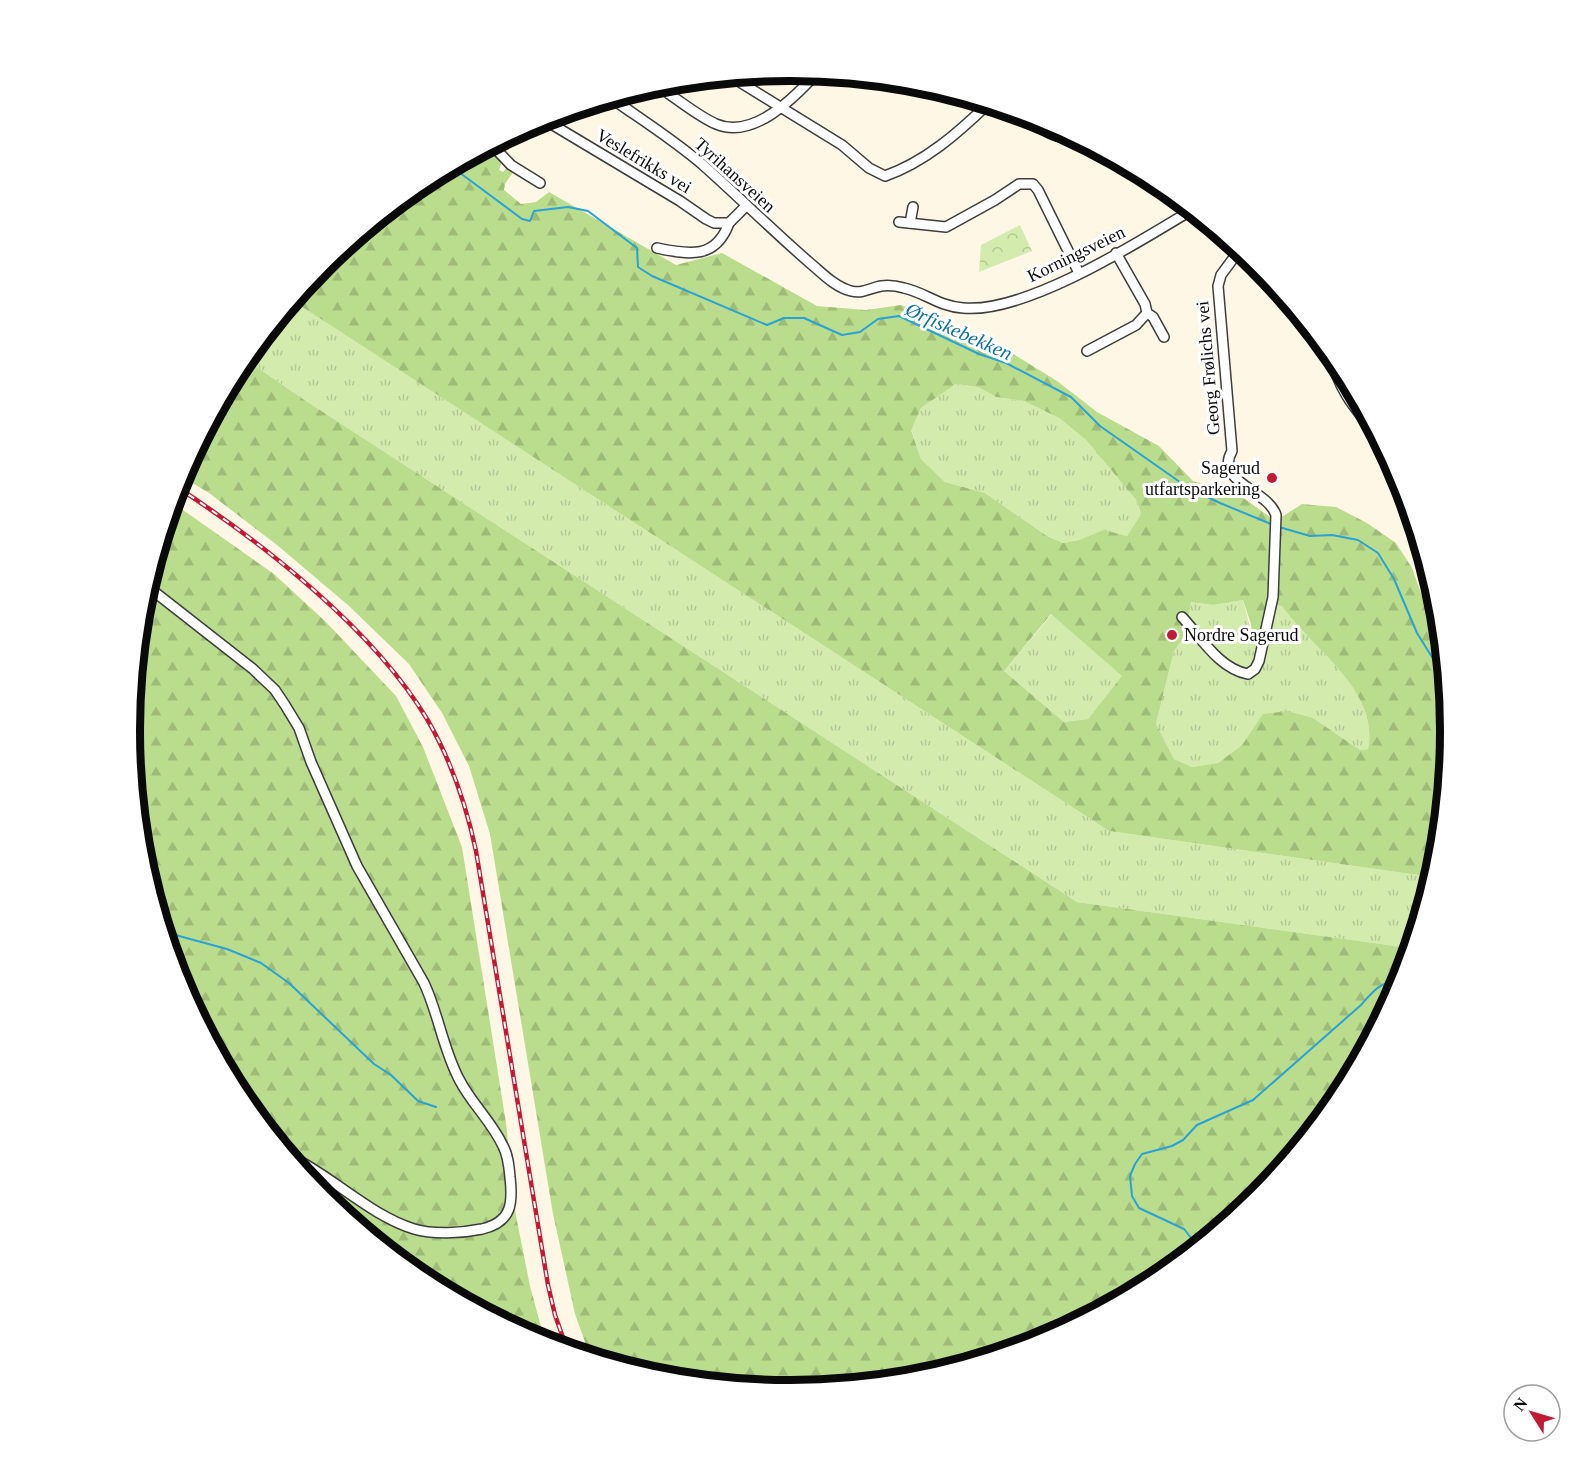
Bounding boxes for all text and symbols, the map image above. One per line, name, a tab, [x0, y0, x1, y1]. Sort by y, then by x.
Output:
street label: Veslefrikks vei	[593, 125, 695, 197]
street label: Tyrihansveien	[691, 134, 779, 216]
street label: Korningsveien	[1024, 222, 1128, 286]
water label: Ørfiskebekken	[901, 297, 1016, 365]
street label: Georg Frølichs vei	[1192, 300, 1224, 436]
place label: Sagerud utfartsparkering	[1145, 458, 1260, 499]
marker: Sagerud utfartsparkering	[1265, 471, 1279, 485]
place label: Nordre Sagerud	[1184, 625, 1298, 645]
marker: Nordre Sagerud	[1165, 628, 1179, 642]
north arrow	[1502, 1383, 1562, 1443]
text: N	[1510, 1394, 1531, 1414]

